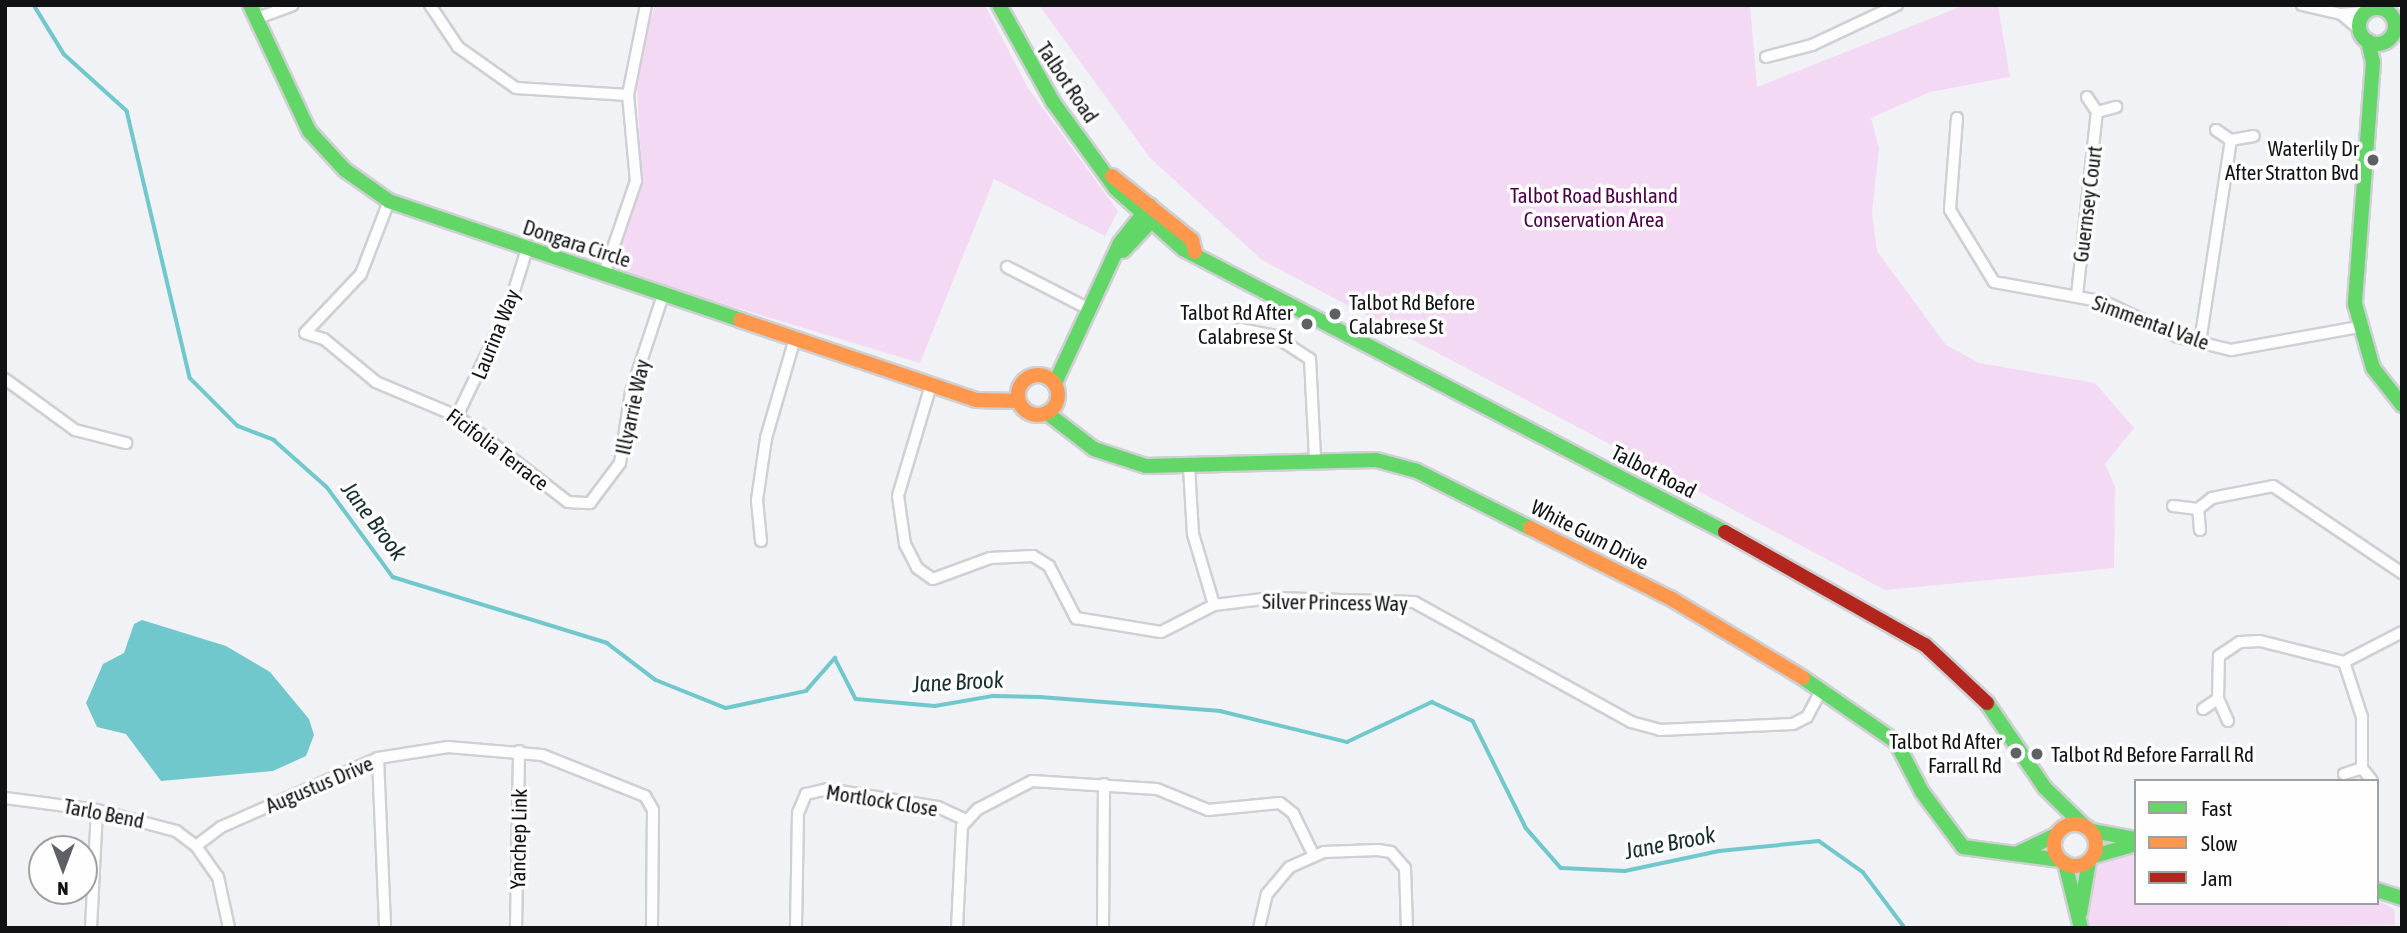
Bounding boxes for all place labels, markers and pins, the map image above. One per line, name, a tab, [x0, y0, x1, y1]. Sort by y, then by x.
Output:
place label: Waterlily Dr After Stratton Bvd	[2225, 135, 2359, 185]
marker: Waterlily Dr After Stratton Bvd	[2365, 152, 2381, 168]
place label: Talbot Rd Before Calabrese St	[1349, 289, 1475, 339]
place label: Talbot Rd After Calabrese St	[1180, 299, 1293, 349]
marker: Talbot Rd Before Calabrese St	[1327, 306, 1343, 322]
marker: Talbot Rd After Calabrese St	[1299, 316, 1315, 332]
place label: Talbot Rd After Farrall Rd	[1889, 728, 2002, 778]
place label: Talbot Rd Before Farrall Rd	[2051, 741, 2254, 767]
marker: Talbot Rd After Farrall Rd	[2008, 745, 2024, 761]
marker: Talbot Rd Before Farrall Rd	[2029, 746, 2045, 762]

